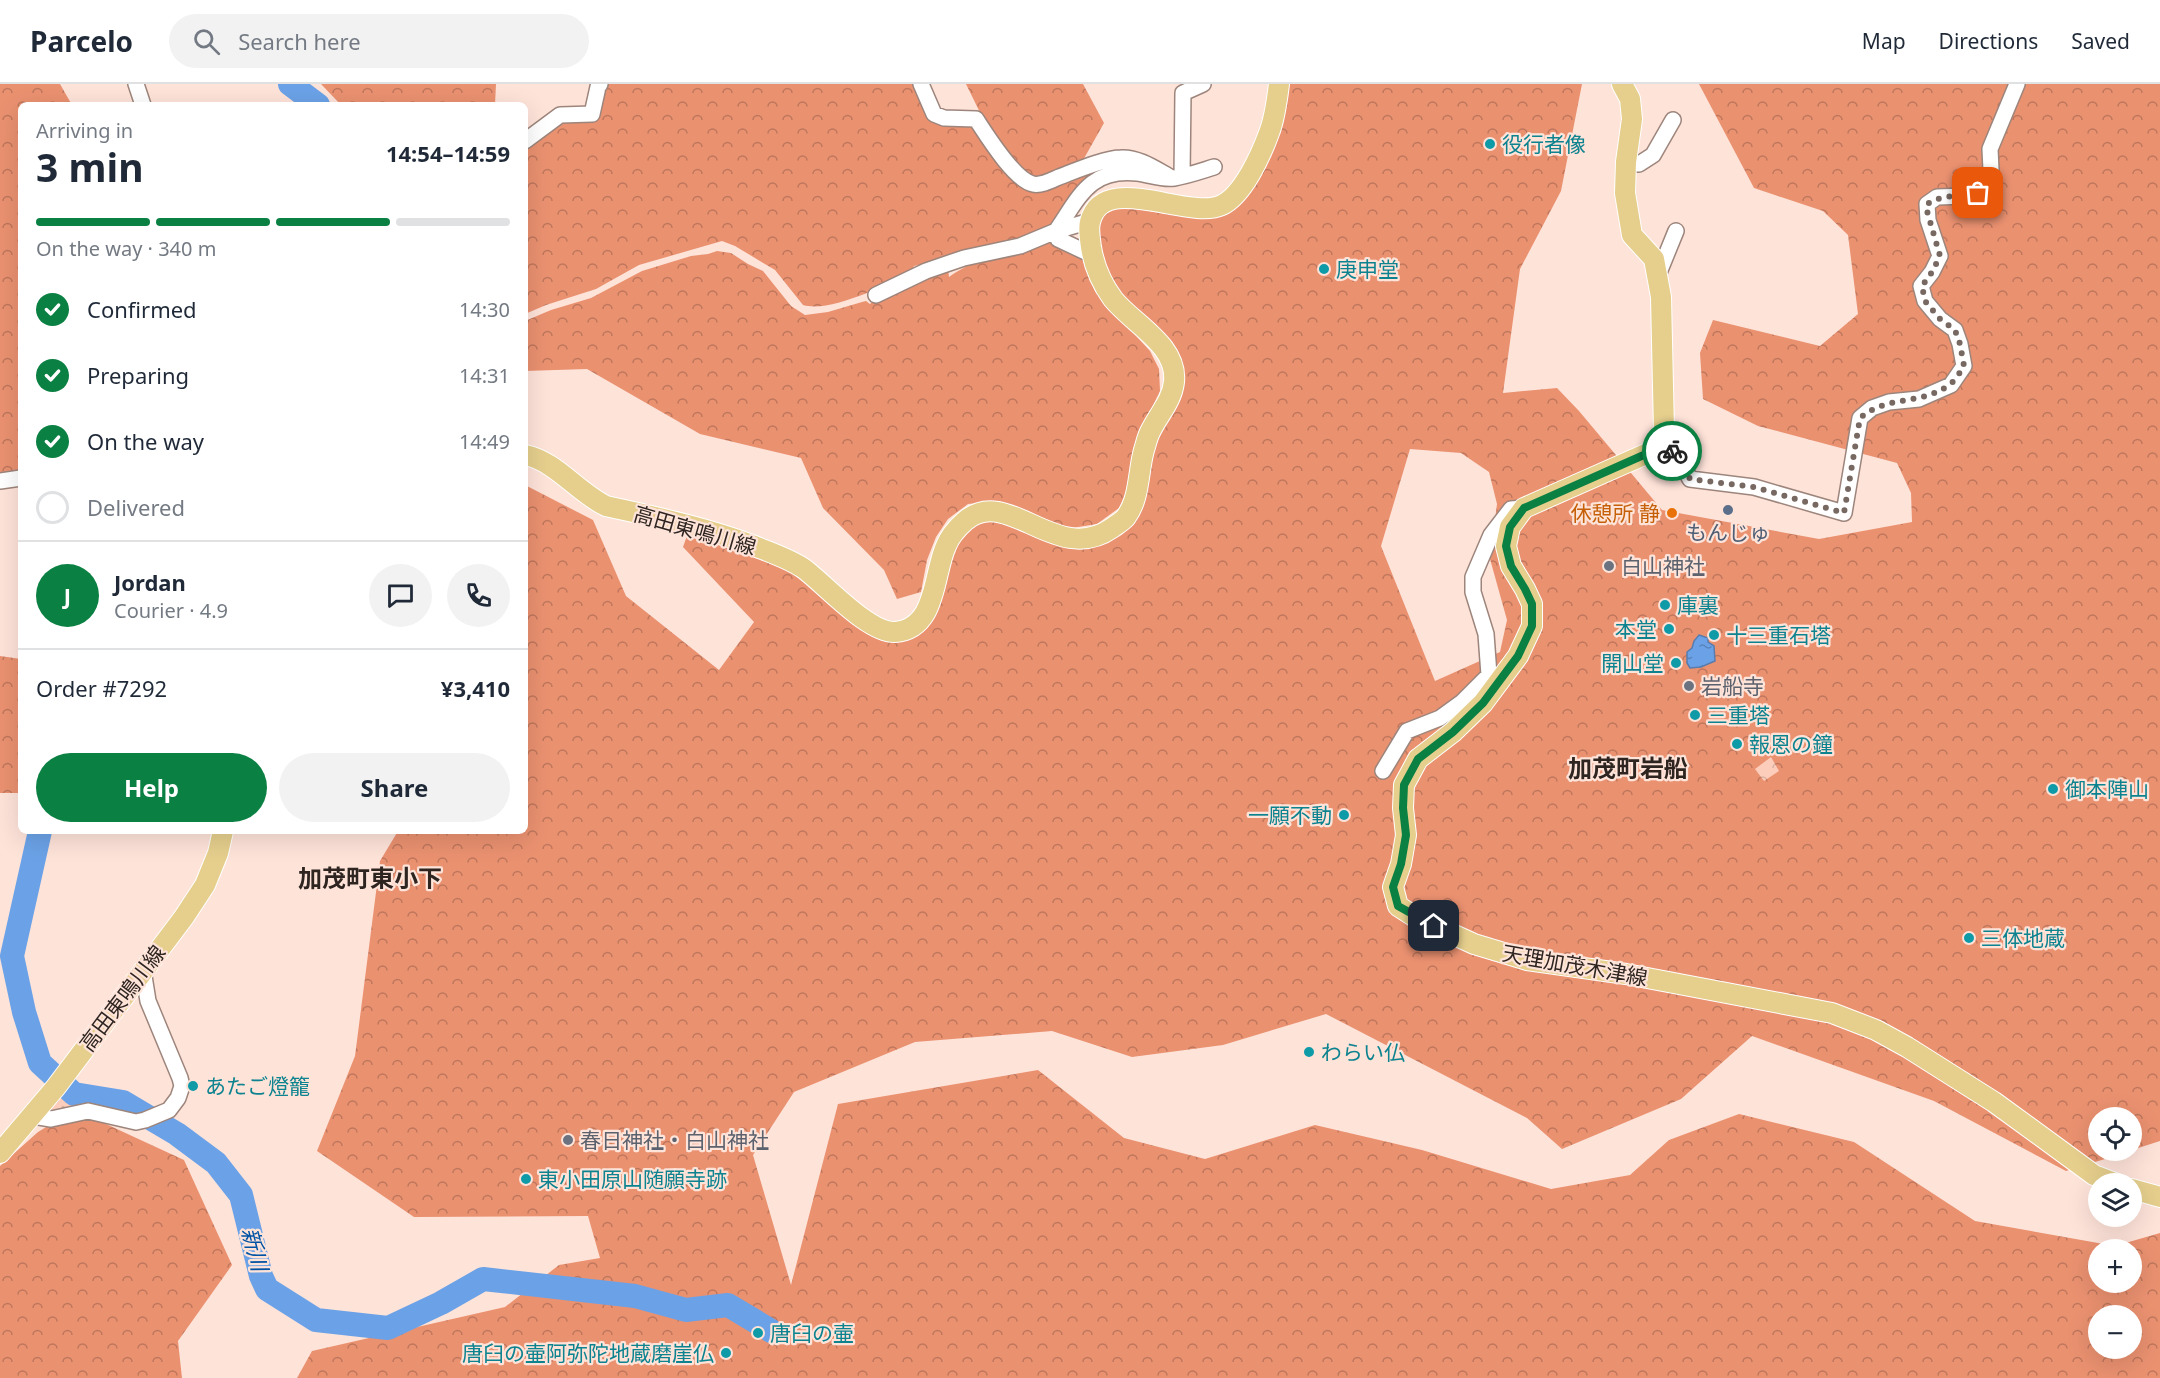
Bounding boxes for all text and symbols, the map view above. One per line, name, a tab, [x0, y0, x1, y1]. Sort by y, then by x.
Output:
search box	[169, 14, 589, 68]
text: Parcelo	[30, 22, 133, 60]
icon: search	[190, 25, 223, 58]
text: Search here	[238, 26, 361, 56]
text: Map	[1862, 27, 1906, 55]
text: Directions	[1939, 27, 2038, 55]
text: Saved	[2071, 27, 2130, 55]
text: Arriving in	[36, 117, 133, 144]
place label: 役行者像	[1502, 130, 1586, 158]
marker: 役行者像	[1483, 137, 1497, 151]
text: 14:54–14:59	[386, 138, 510, 168]
text: 3 min	[36, 140, 143, 193]
pin	[1952, 167, 2003, 218]
icon: bag	[1961, 176, 1994, 209]
text: On the way · 340 m	[36, 235, 216, 262]
place label: 庚申堂	[1336, 255, 1399, 283]
marker: 庚申堂	[1317, 262, 1331, 276]
icon: check	[36, 293, 69, 326]
text: Confirmed	[87, 294, 197, 324]
text: 14:30	[459, 296, 510, 323]
icon: check	[36, 359, 69, 392]
text: Preparing	[87, 360, 189, 390]
text: 14:31	[459, 362, 510, 389]
courier	[1642, 421, 1702, 481]
icon: check	[36, 425, 69, 458]
text: On the way	[87, 426, 204, 456]
text: 14:49	[459, 428, 510, 455]
icon: bike	[1656, 435, 1689, 468]
text: Delivered	[87, 492, 185, 522]
street label: 高田東鳴川線	[631, 499, 759, 561]
place label: 休憩所 静	[1571, 499, 1660, 527]
marker: もんじゅ	[1721, 503, 1735, 517]
marker: 休憩所 静	[1665, 506, 1679, 520]
place label: もんじゅ	[1686, 518, 1770, 546]
place label: 白山神社	[1621, 552, 1705, 580]
marker: 白山神社	[1602, 559, 1616, 573]
button: chat	[369, 564, 432, 627]
button: phone	[447, 564, 510, 627]
text: Jordan	[114, 567, 186, 597]
text: J	[64, 580, 71, 610]
place label: 庫裏	[1677, 591, 1719, 619]
text: Courier · 4.9	[114, 597, 228, 624]
marker: 庫裏	[1658, 598, 1672, 612]
place label: 本堂	[1615, 615, 1657, 643]
place label: 十三重石塔	[1726, 621, 1831, 649]
marker: 本堂	[1662, 622, 1676, 636]
marker: 十三重石塔	[1707, 628, 1721, 642]
place label: 開山堂	[1601, 649, 1664, 677]
marker: 開山堂	[1669, 656, 1683, 670]
place label: 岩船寺	[1701, 672, 1764, 700]
text: Order #7292	[36, 673, 167, 703]
text: ¥3,410	[441, 673, 510, 703]
marker: 岩船寺	[1682, 679, 1696, 693]
place label: 三重塔	[1707, 701, 1770, 729]
marker: 三重塔	[1688, 708, 1702, 722]
place label: 報恩の鐘	[1749, 730, 1833, 758]
marker: 報恩の鐘	[1730, 737, 1744, 751]
district label: 加茂町岩船	[1568, 751, 1688, 784]
button: Help	[36, 753, 267, 822]
button: Share	[279, 753, 510, 822]
place label: 御本陣山	[2065, 775, 2149, 803]
marker: 御本陣山	[2046, 782, 2060, 796]
place label: 一願不動	[1248, 801, 1332, 829]
marker: 一願不動	[1337, 808, 1351, 822]
district label: 加茂町東小下	[298, 861, 442, 894]
pin	[1408, 900, 1459, 951]
icon: home	[1417, 909, 1450, 942]
place label: 三体地蔵	[1981, 924, 2065, 952]
marker: 三体地蔵	[1962, 931, 1976, 945]
street label: 天理加茂木津線	[1500, 938, 1650, 992]
street label: 高田東鳴川線	[73, 939, 171, 1057]
place label: わらい仏	[1321, 1038, 1405, 1066]
marker: わらい仏	[1302, 1045, 1316, 1059]
place label: あたご燈籠	[205, 1072, 310, 1100]
marker: あたご燈籠	[186, 1079, 200, 1093]
map controls	[2088, 1107, 2142, 1359]
button: locate	[2088, 1107, 2142, 1161]
place label: 春日神社・白山神社	[580, 1126, 769, 1154]
marker: 春日神社・白山神社	[561, 1133, 575, 1147]
place label: 東小田原山随願寺跡	[538, 1165, 727, 1193]
marker: 東小田原山随願寺跡	[519, 1172, 533, 1186]
button: layers	[2088, 1173, 2142, 1227]
water label: 新川	[236, 1224, 277, 1276]
button: +	[2088, 1239, 2142, 1293]
button: −	[2088, 1305, 2142, 1359]
place label: 唐臼の壷	[770, 1319, 854, 1347]
marker: 唐臼の壷	[751, 1326, 765, 1340]
place label: 唐臼の壷阿弥陀地蔵磨崖仏	[462, 1339, 714, 1367]
marker: 唐臼の壷阿弥陀地蔵磨崖仏	[719, 1346, 733, 1360]

